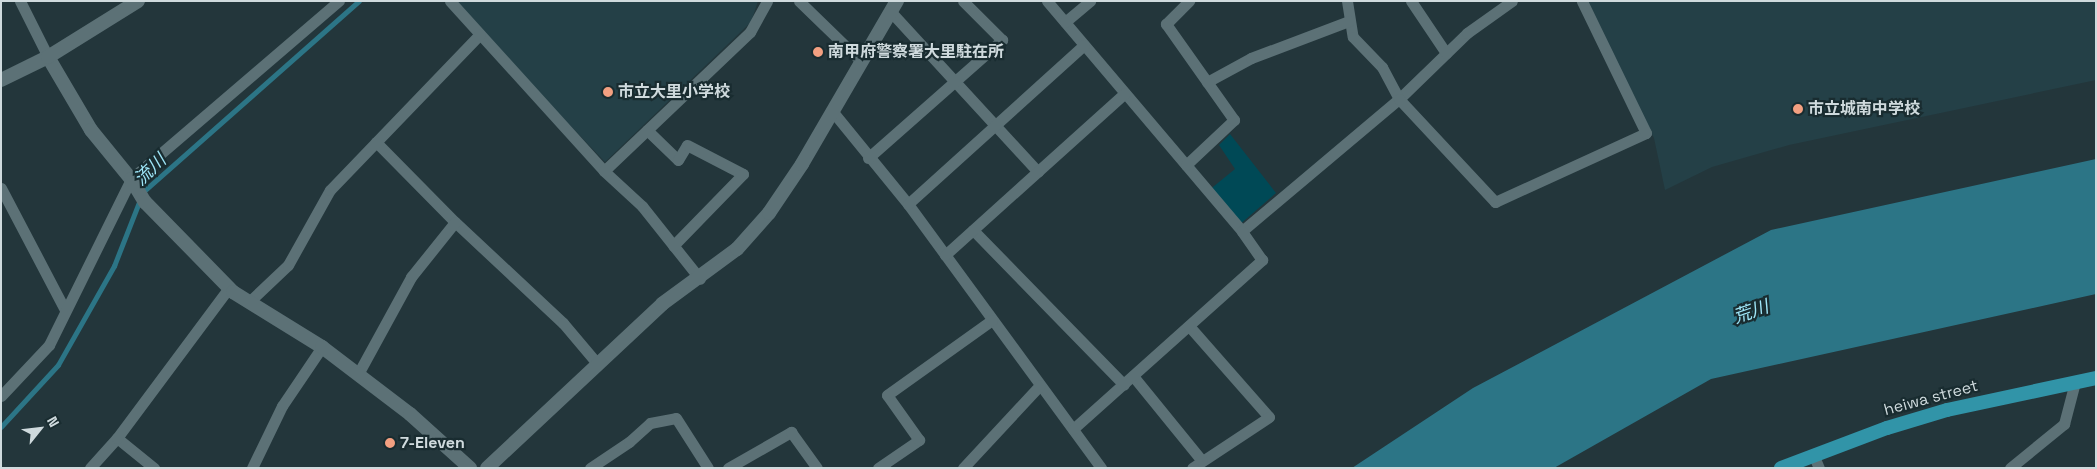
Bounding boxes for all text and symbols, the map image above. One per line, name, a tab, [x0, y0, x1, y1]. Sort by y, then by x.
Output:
place label: 南甲府警察署大里駐在所	[828, 42, 1004, 62]
marker: 南甲府警察署大里駐在所	[812, 46, 824, 58]
place label: 市立大里小学校	[618, 82, 730, 102]
marker: 市立大里小学校	[602, 86, 614, 98]
place label: 市立城南中学校	[1808, 99, 1920, 119]
marker: 市立城南中学校	[1792, 103, 1804, 115]
water label: 流川	[130, 150, 170, 190]
water label: 荒川	[1730, 296, 1772, 328]
street label: heiwa street	[1882, 376, 1980, 420]
north arrow	[15, 404, 65, 454]
text: N	[43, 413, 63, 430]
place label: 7-Eleven	[400, 433, 465, 453]
marker: 7-Eleven	[384, 437, 396, 449]

